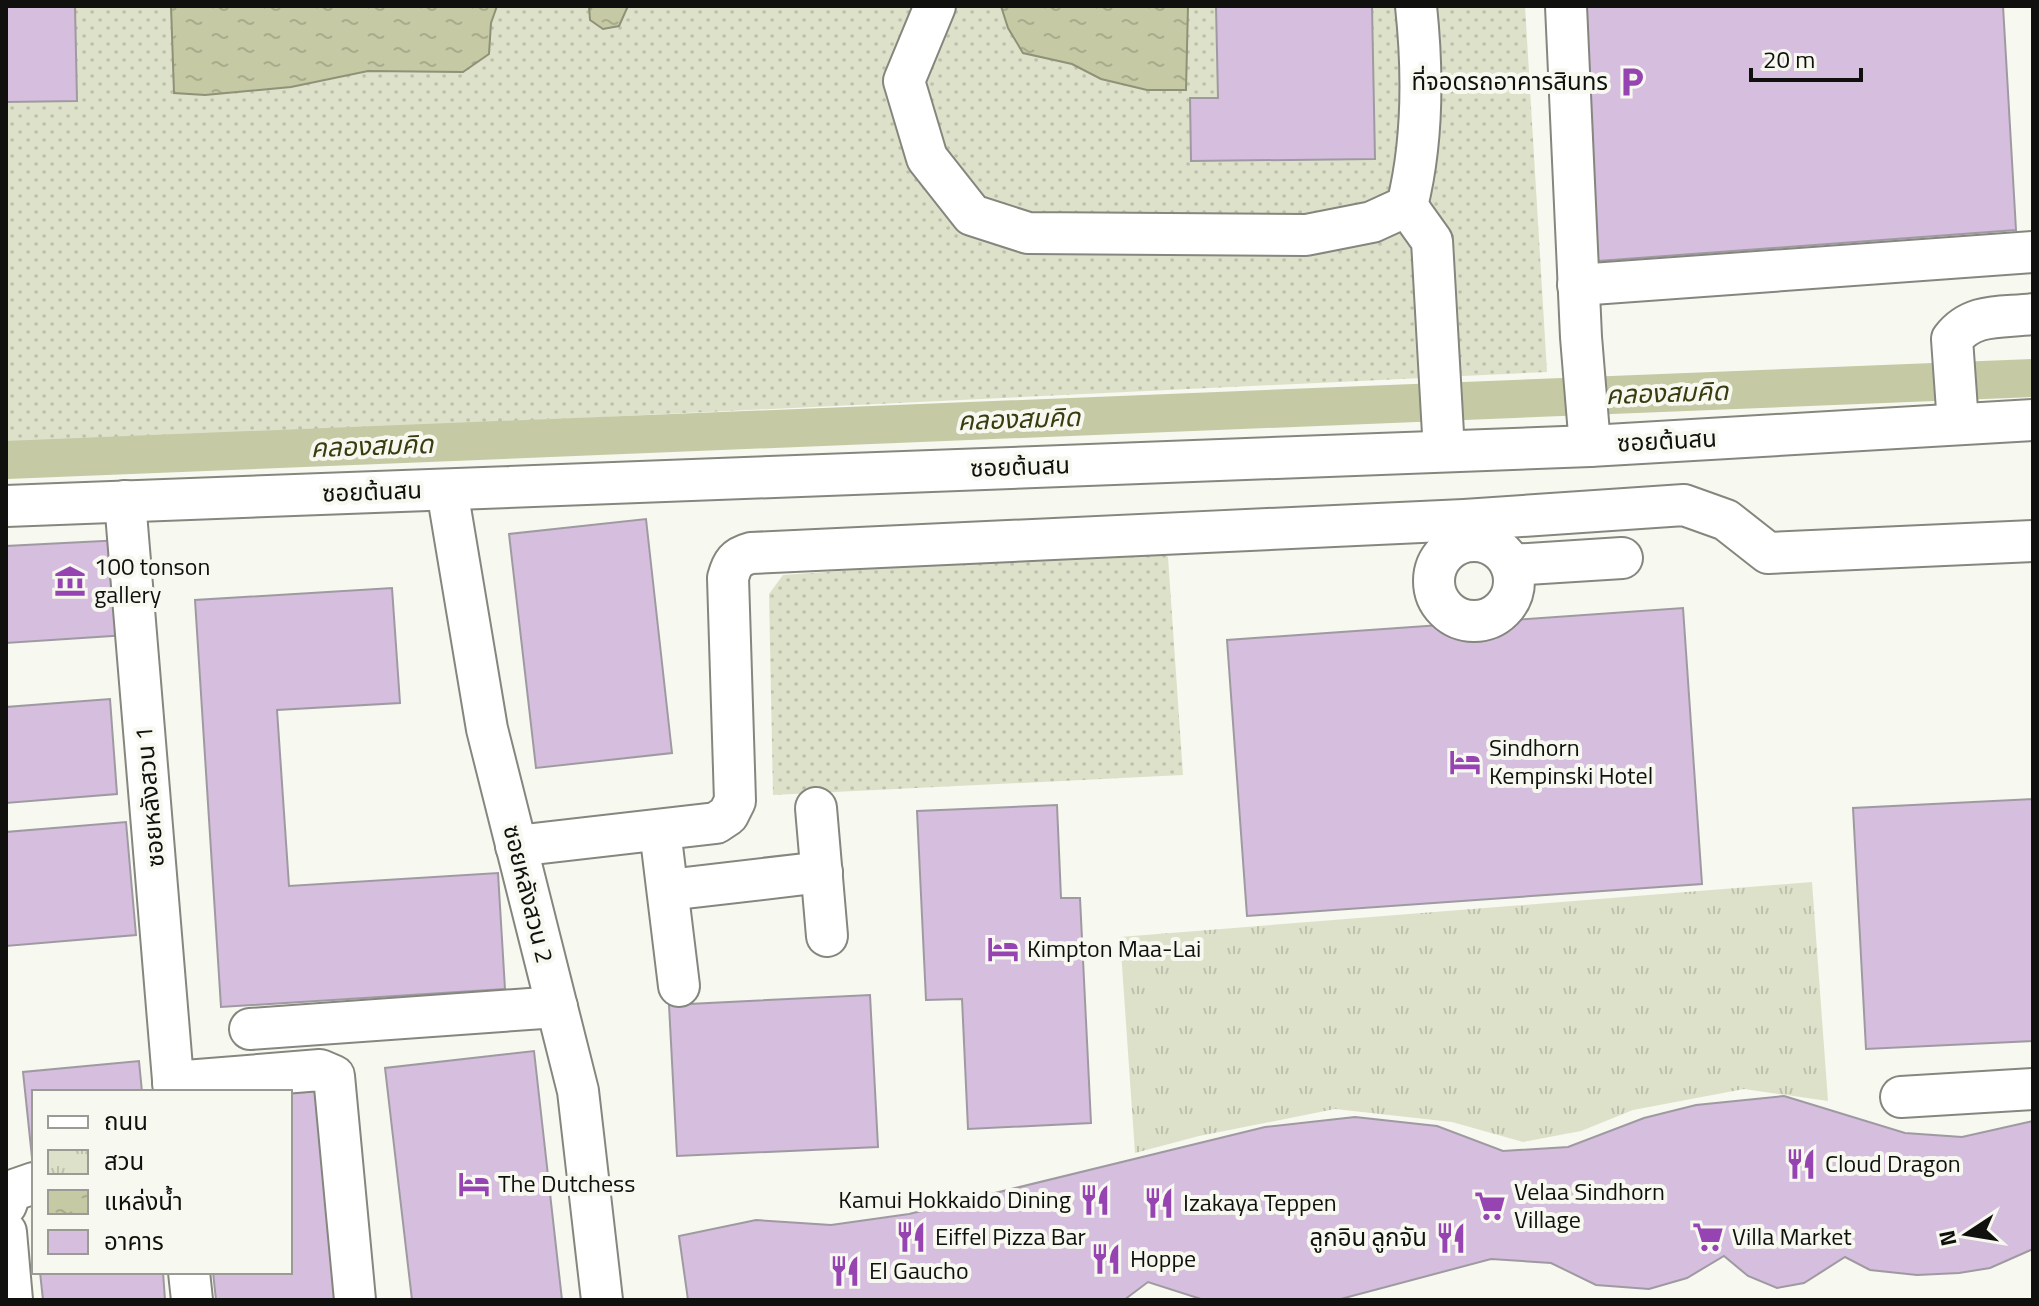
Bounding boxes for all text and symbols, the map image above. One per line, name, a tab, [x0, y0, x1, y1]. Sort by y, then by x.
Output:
scale bar	[1751, 32, 1861, 82]
text: 20 m	[1763, 41, 1815, 77]
place label: ที่จอดรถอาคารสินทร	[1411, 63, 1608, 99]
parking icon: ที่จอดรถอาคารสินทร	[1615, 65, 1649, 99]
water label: คลองสมคิด	[1605, 371, 1730, 414]
water label: คลองสมคิด	[957, 397, 1082, 440]
street label: ซอยต้นสน	[1616, 419, 1718, 461]
water label: คลองสมคิด	[310, 424, 435, 467]
street label: ซอยต้นสน	[969, 446, 1070, 486]
street label: ซอยต้นสน	[321, 471, 422, 511]
place label: 100 tonson gallery	[94, 548, 210, 612]
museum icon: 100 tonson gallery	[53, 564, 87, 598]
street label: ซอยหลังสวน 1	[125, 725, 173, 869]
place label: Sindhorn Kempinski Hotel	[1489, 729, 1653, 793]
hotel icon: Sindhorn Kempinski Hotel	[1448, 745, 1482, 779]
street label: ซอยหลังสวน 2	[494, 821, 563, 967]
place label: Kimpton Maa-Lai	[1027, 930, 1201, 966]
hotel icon: Kimpton Maa-Lai	[986, 932, 1020, 966]
legend	[32, 1090, 292, 1274]
text: ถนน	[104, 1103, 148, 1139]
text: สวน	[104, 1143, 144, 1179]
place label: Cloud Dragon	[1825, 1145, 1961, 1181]
restaurant icon: Cloud Dragon	[1784, 1147, 1818, 1181]
place label: The Dutchess	[498, 1165, 635, 1201]
hotel icon: The Dutchess	[457, 1167, 491, 1201]
place label: Velaa Sindhorn Village	[1514, 1173, 1665, 1237]
place label: Kamui Hokkaido Dining	[838, 1181, 1071, 1217]
text: แหล่งน้ำ	[104, 1183, 183, 1219]
restaurant icon: Kamui Hokkaido Dining	[1078, 1183, 1112, 1217]
place label: Izakaya Teppen	[1183, 1184, 1337, 1220]
restaurant icon: Izakaya Teppen	[1142, 1186, 1176, 1220]
supermarket icon: Velaa Sindhorn Village	[1473, 1189, 1507, 1223]
north arrow	[1927, 1194, 2007, 1274]
place label: Eiffel Pizza Bar	[935, 1218, 1086, 1254]
place label: Villa Market	[1732, 1218, 1852, 1254]
place label: ลูกอิน ลูกจัน	[1310, 1219, 1427, 1255]
restaurant icon: Eiffel Pizza Bar	[894, 1220, 928, 1254]
supermarket icon: Villa Market	[1691, 1220, 1725, 1254]
restaurant icon: ลูกอิน ลูกจัน	[1434, 1221, 1468, 1255]
text: อาคาร	[104, 1223, 164, 1259]
text: N	[1929, 1227, 1966, 1249]
place label: Hoppe	[1130, 1240, 1196, 1276]
restaurant icon: Hoppe	[1089, 1242, 1123, 1276]
place label: El Gaucho	[869, 1252, 969, 1288]
restaurant icon: El Gaucho	[828, 1254, 862, 1288]

